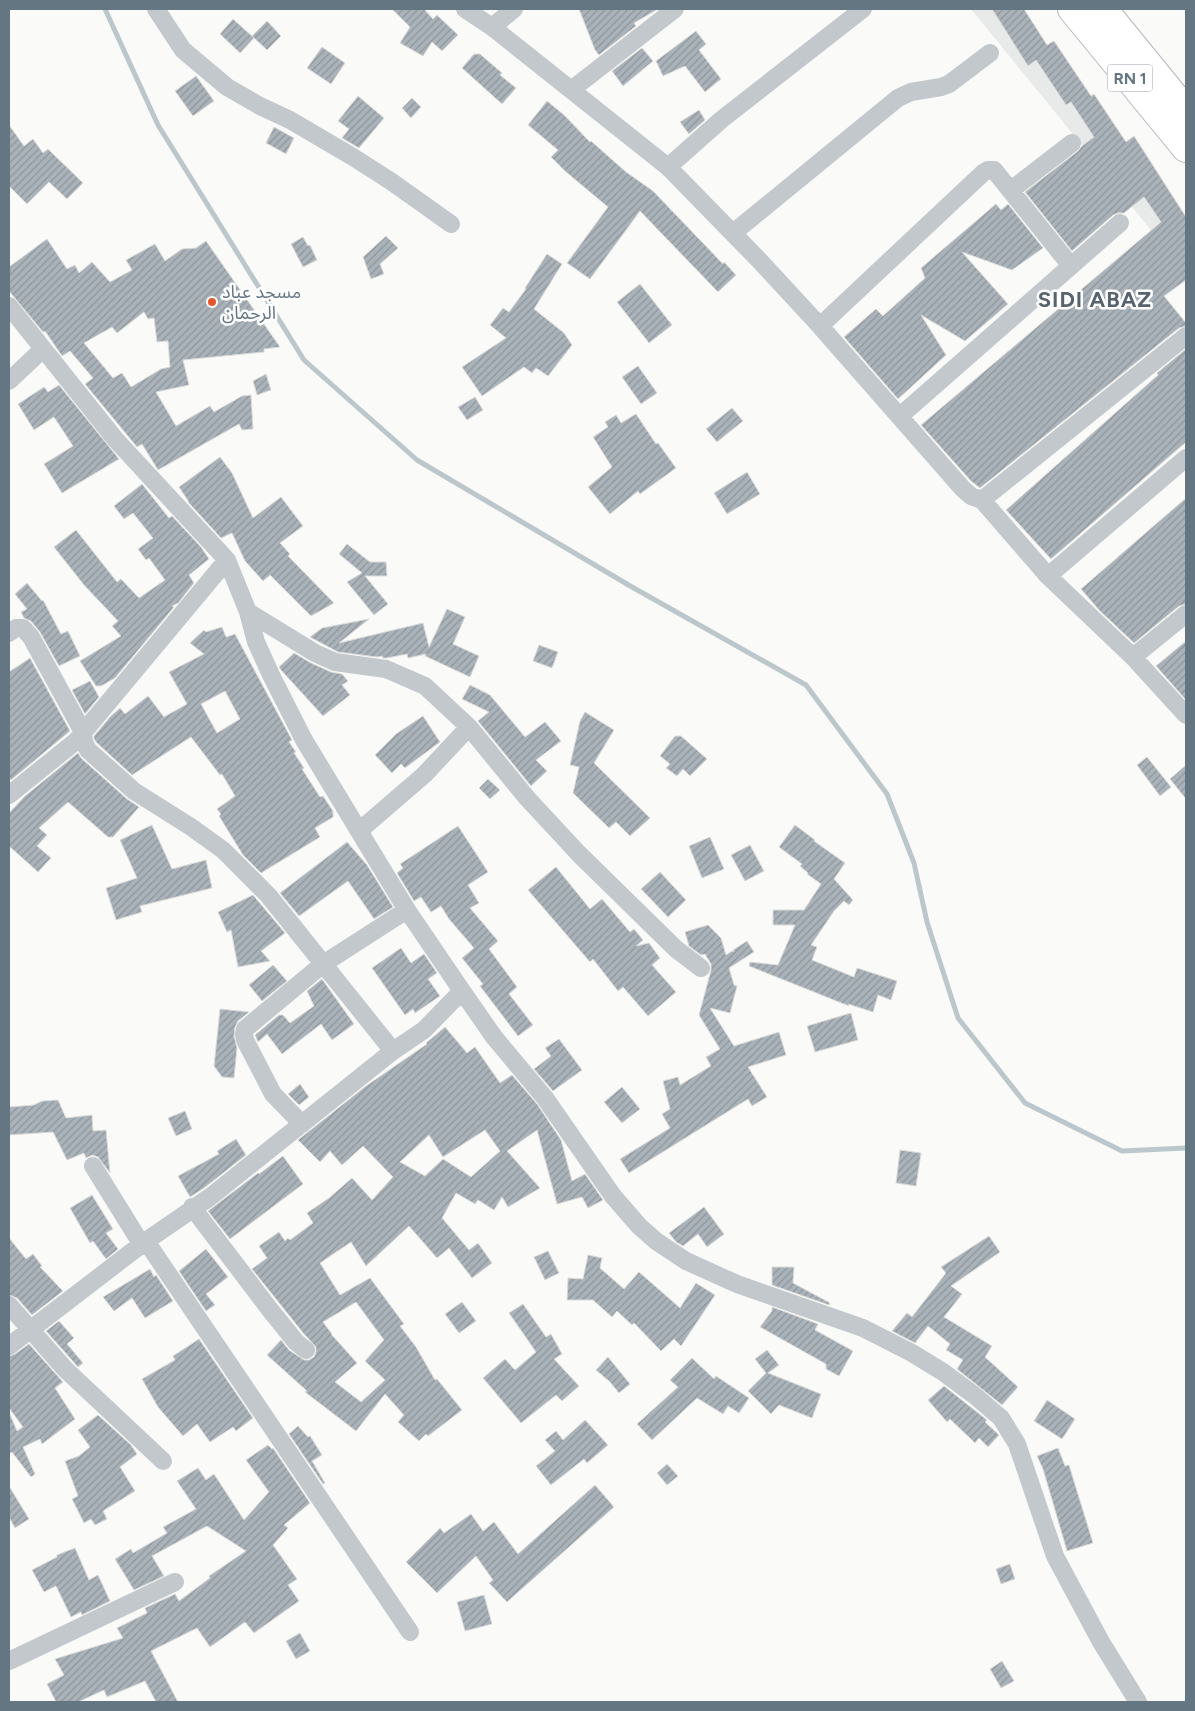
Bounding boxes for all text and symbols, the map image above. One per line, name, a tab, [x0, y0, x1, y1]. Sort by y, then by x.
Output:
road number: RN 1	[1108, 64, 1152, 92]
place label: مسجد عباد الرحمان	[222, 281, 301, 324]
district label: SIDI ABAZ	[1038, 286, 1152, 313]
marker: مسجد عباد الرحمان	[206, 296, 218, 308]

